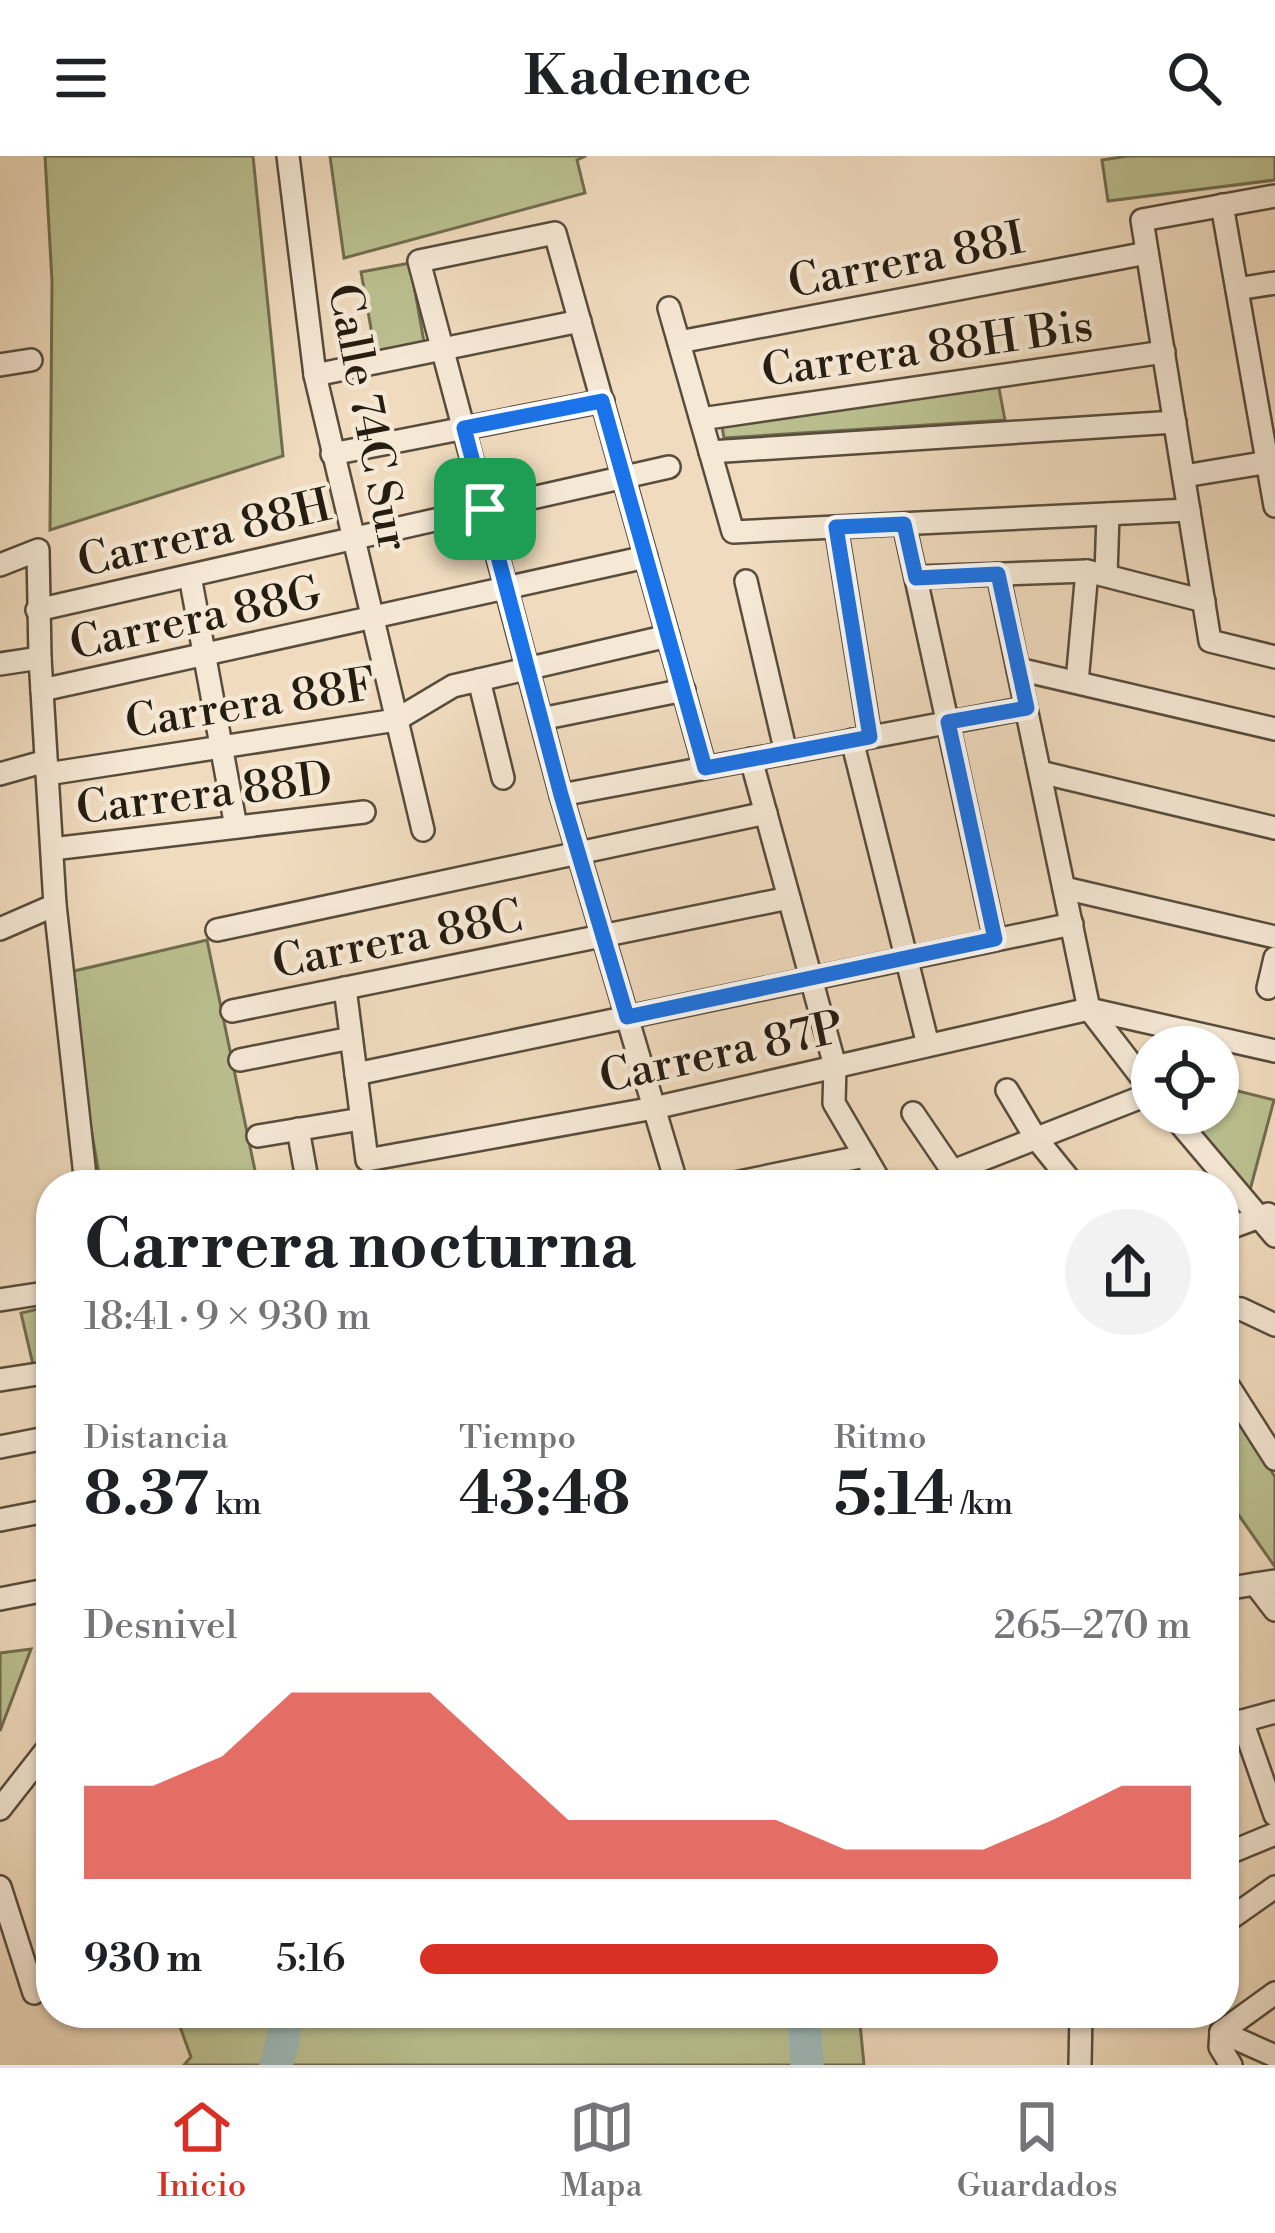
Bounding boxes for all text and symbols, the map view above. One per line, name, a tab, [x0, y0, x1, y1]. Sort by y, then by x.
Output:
text: Kadence	[524, 44, 751, 112]
icon: menu	[48, 45, 114, 111]
icon: search	[1161, 45, 1227, 111]
street label: Carrera 88I	[784, 211, 1029, 312]
street label: Calle 74C Sur	[314, 279, 421, 556]
street label: Carrera 88H Bis	[758, 298, 1097, 401]
pin	[434, 458, 536, 560]
icon: arrive	[452, 476, 518, 542]
street label: Carrera 88H	[72, 478, 337, 591]
street label: Carrera 88G	[65, 565, 326, 674]
street label: Carrera 88F	[122, 657, 379, 752]
street label: Carrera 88D	[73, 751, 335, 838]
street label: Carrera 88C	[268, 888, 527, 993]
street label: Carrera 87P	[594, 1000, 849, 1107]
map controls	[1131, 1026, 1239, 1134]
button: locate	[1131, 1026, 1239, 1134]
text: Carrera nocturna	[84, 1206, 636, 1289]
button: share	[1065, 1209, 1191, 1335]
text: 18:41 · 9 × 930 m	[84, 1293, 371, 1342]
text: Distancia	[84, 1418, 228, 1459]
text: Tiempo	[459, 1418, 576, 1459]
text: Ritmo	[834, 1418, 926, 1459]
text: 8.37	[84, 1459, 209, 1534]
text: 43:48	[459, 1459, 630, 1534]
text: 5:14	[834, 1459, 954, 1534]
text: km	[209, 1484, 262, 1525]
text: /km	[954, 1484, 1013, 1525]
text: Desnivel	[84, 1602, 237, 1651]
text: 265–270 m	[994, 1602, 1191, 1651]
text: 930 m	[84, 1935, 202, 1984]
text: 5:16	[276, 1935, 345, 1984]
tab: Inicio	[157, 2094, 246, 2207]
tab: Mapa	[561, 2094, 642, 2207]
tab: Guardados	[957, 2094, 1118, 2207]

